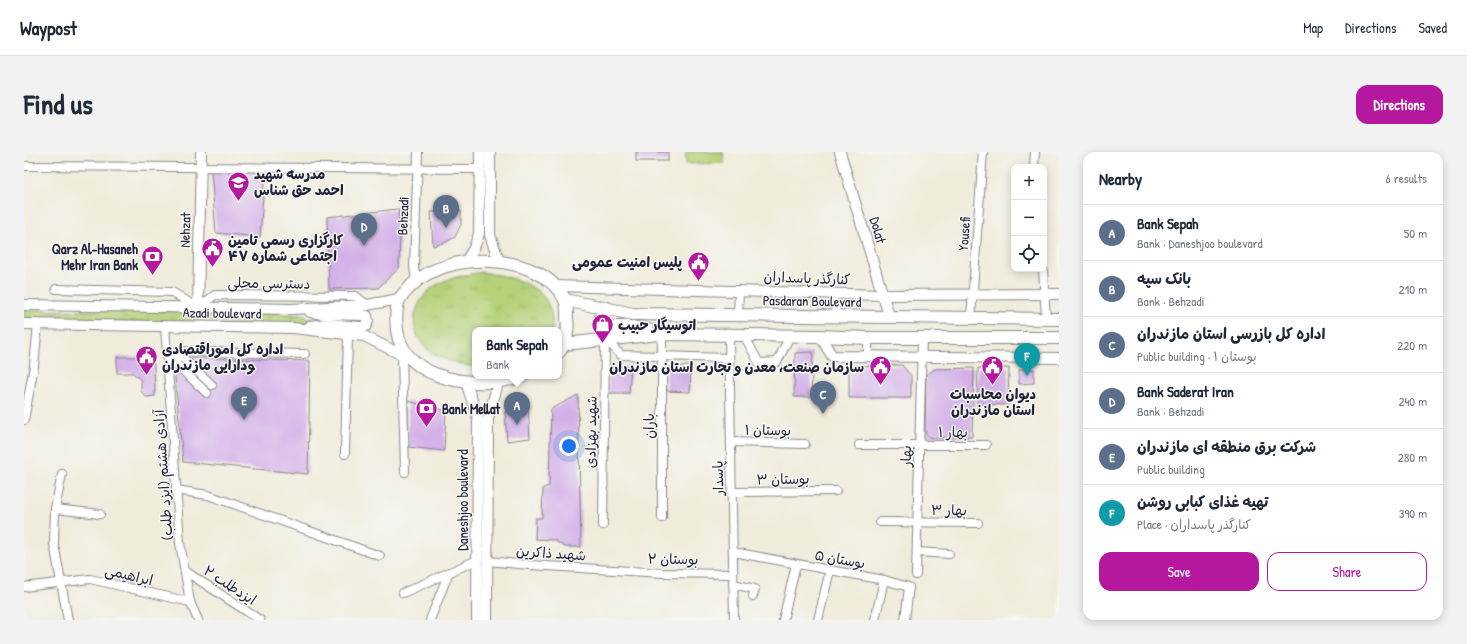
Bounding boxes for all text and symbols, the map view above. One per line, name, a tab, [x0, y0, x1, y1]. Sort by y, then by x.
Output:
text: Waypost	[20, 15, 77, 41]
text: Map	[1303, 18, 1323, 37]
text: Directions	[1345, 18, 1396, 37]
text: Saved	[1418, 18, 1447, 37]
text: Find us	[24, 85, 93, 123]
button: Directions	[1356, 85, 1443, 124]
place label: مدرسه شهید احمد حق شناس	[254, 164, 344, 199]
map controls	[1011, 164, 1047, 272]
button: +	[1011, 164, 1047, 200]
text: Nearby	[1099, 167, 1142, 190]
school or university icon: مدرسه شهید احمد حق شناس	[225, 169, 251, 202]
text: 6 results	[1386, 169, 1427, 187]
pin: B	[433, 195, 459, 228]
street label: Behzadi	[392, 196, 413, 236]
button: −	[1011, 200, 1047, 236]
street label: Nehzat	[175, 212, 194, 248]
pin: D	[351, 213, 377, 246]
text: Bank Sepah	[1137, 213, 1198, 234]
street label: Dolat	[866, 215, 891, 245]
street label: Yousefi	[953, 216, 974, 252]
text: A	[1109, 224, 1115, 242]
text: 50 m	[1404, 224, 1427, 242]
place label: کارگزاری رسمی تامین اجتماعی شماره ۴۷	[228, 230, 344, 265]
text: Bank · Daneshjoo boulevard	[1137, 234, 1263, 252]
public building icon: کارگزاری رسمی تامین اجتماعی شماره ۴۷	[199, 235, 225, 268]
button: locate	[1011, 236, 1047, 272]
place label: Qarz Al-Hasaneh Mehr Iran Bank	[52, 239, 138, 274]
bank icon: Qarz Al-Hasaneh Mehr Iran Bank	[140, 244, 166, 277]
public building icon: پلیس امنیت عمومی	[685, 249, 711, 282]
place label: پلیس امنیت عمومی	[572, 252, 682, 272]
street label: کنارگذر پاسداران	[763, 266, 851, 290]
text: بانک سپه	[1137, 268, 1191, 289]
street label: دسترسی محلی	[227, 272, 311, 293]
text: B	[1109, 280, 1115, 298]
text: 210 m	[1399, 280, 1427, 298]
street label: Pasdaran Boulevard	[763, 290, 862, 311]
text: Bank · Behzadi	[1137, 292, 1204, 310]
street label: Azadi boulevard	[183, 302, 262, 323]
shop icon: اتوسیگار حبیب	[589, 312, 615, 345]
place label: اتوسیگار حبیب	[618, 315, 697, 335]
text: اداره کل بازرسی استان مازندران	[1137, 323, 1325, 344]
popup	[472, 327, 562, 379]
text: Bank Sepah	[486, 334, 548, 355]
text: C	[1108, 336, 1116, 354]
text: 220 m	[1397, 336, 1427, 354]
place label: اداره کل اموراقتصادی ودارایی مازندران	[162, 339, 284, 375]
pin: F	[1014, 343, 1040, 376]
public building icon: اداره کل اموراقتصادی ودارایی مازندران	[133, 344, 159, 377]
text: Public building · بوستان ۱	[1137, 347, 1257, 365]
public building icon: دیوان محاسبات استان مازندران	[980, 353, 1006, 386]
public building icon: سازمان صنعت، معدن و تجارت استان مازندران	[867, 354, 893, 387]
text: Bank	[486, 355, 509, 373]
place label: سازمان صنعت، معدن و تجارت استان مازندران	[609, 357, 864, 376]
pin: C	[810, 381, 836, 414]
text: Bank Saderat Iran	[1137, 381, 1234, 402]
place label: دیوان محاسبات استان مازندران	[950, 384, 1036, 419]
pin: E	[231, 387, 257, 420]
pin: A	[504, 392, 530, 425]
text: D	[1109, 392, 1115, 410]
text: 240 m	[1398, 392, 1427, 410]
bank icon: Bank Mellat	[414, 396, 440, 429]
street label: شهید بهزادی	[580, 396, 601, 468]
place label: Bank Mellat	[442, 399, 501, 418]
text: Bank · Behzadi	[1137, 402, 1204, 420]
street label: آزادی هشتم (ایزد طلب)	[148, 408, 179, 541]
street label: باران	[639, 413, 658, 439]
street label: بوستان ۱	[745, 420, 791, 439]
street label: بهار ۱	[938, 422, 968, 441]
your location	[559, 436, 579, 456]
text: شرکت برق منطقه ای مازندران	[1137, 436, 1316, 457]
street label: بهار	[896, 445, 915, 468]
text: E	[1109, 448, 1115, 466]
text: 280 m	[1398, 448, 1427, 466]
street label: Daneshjoo boulevard	[453, 449, 473, 551]
street label: پاسدار	[708, 460, 728, 497]
text: Public building	[1137, 460, 1205, 478]
street label: بوستان ۳	[756, 469, 810, 488]
text: تهیه غذای کبابی روشن	[1137, 491, 1268, 512]
street label: بهار ۳	[931, 500, 967, 519]
text: F	[1110, 504, 1114, 522]
text: 390 m	[1399, 504, 1427, 522]
text: Place · کنارگذر پاسداران	[1137, 515, 1251, 533]
street label: شهید ذاکرین	[516, 541, 587, 564]
street label: بوستان ۵	[813, 545, 867, 572]
street label: بوستان ۲	[647, 549, 699, 568]
button: Save	[1099, 552, 1259, 591]
button: Share	[1267, 552, 1427, 591]
street label: ابراهیمی	[103, 560, 155, 589]
street label: ایزدطلب ۲	[200, 560, 260, 609]

